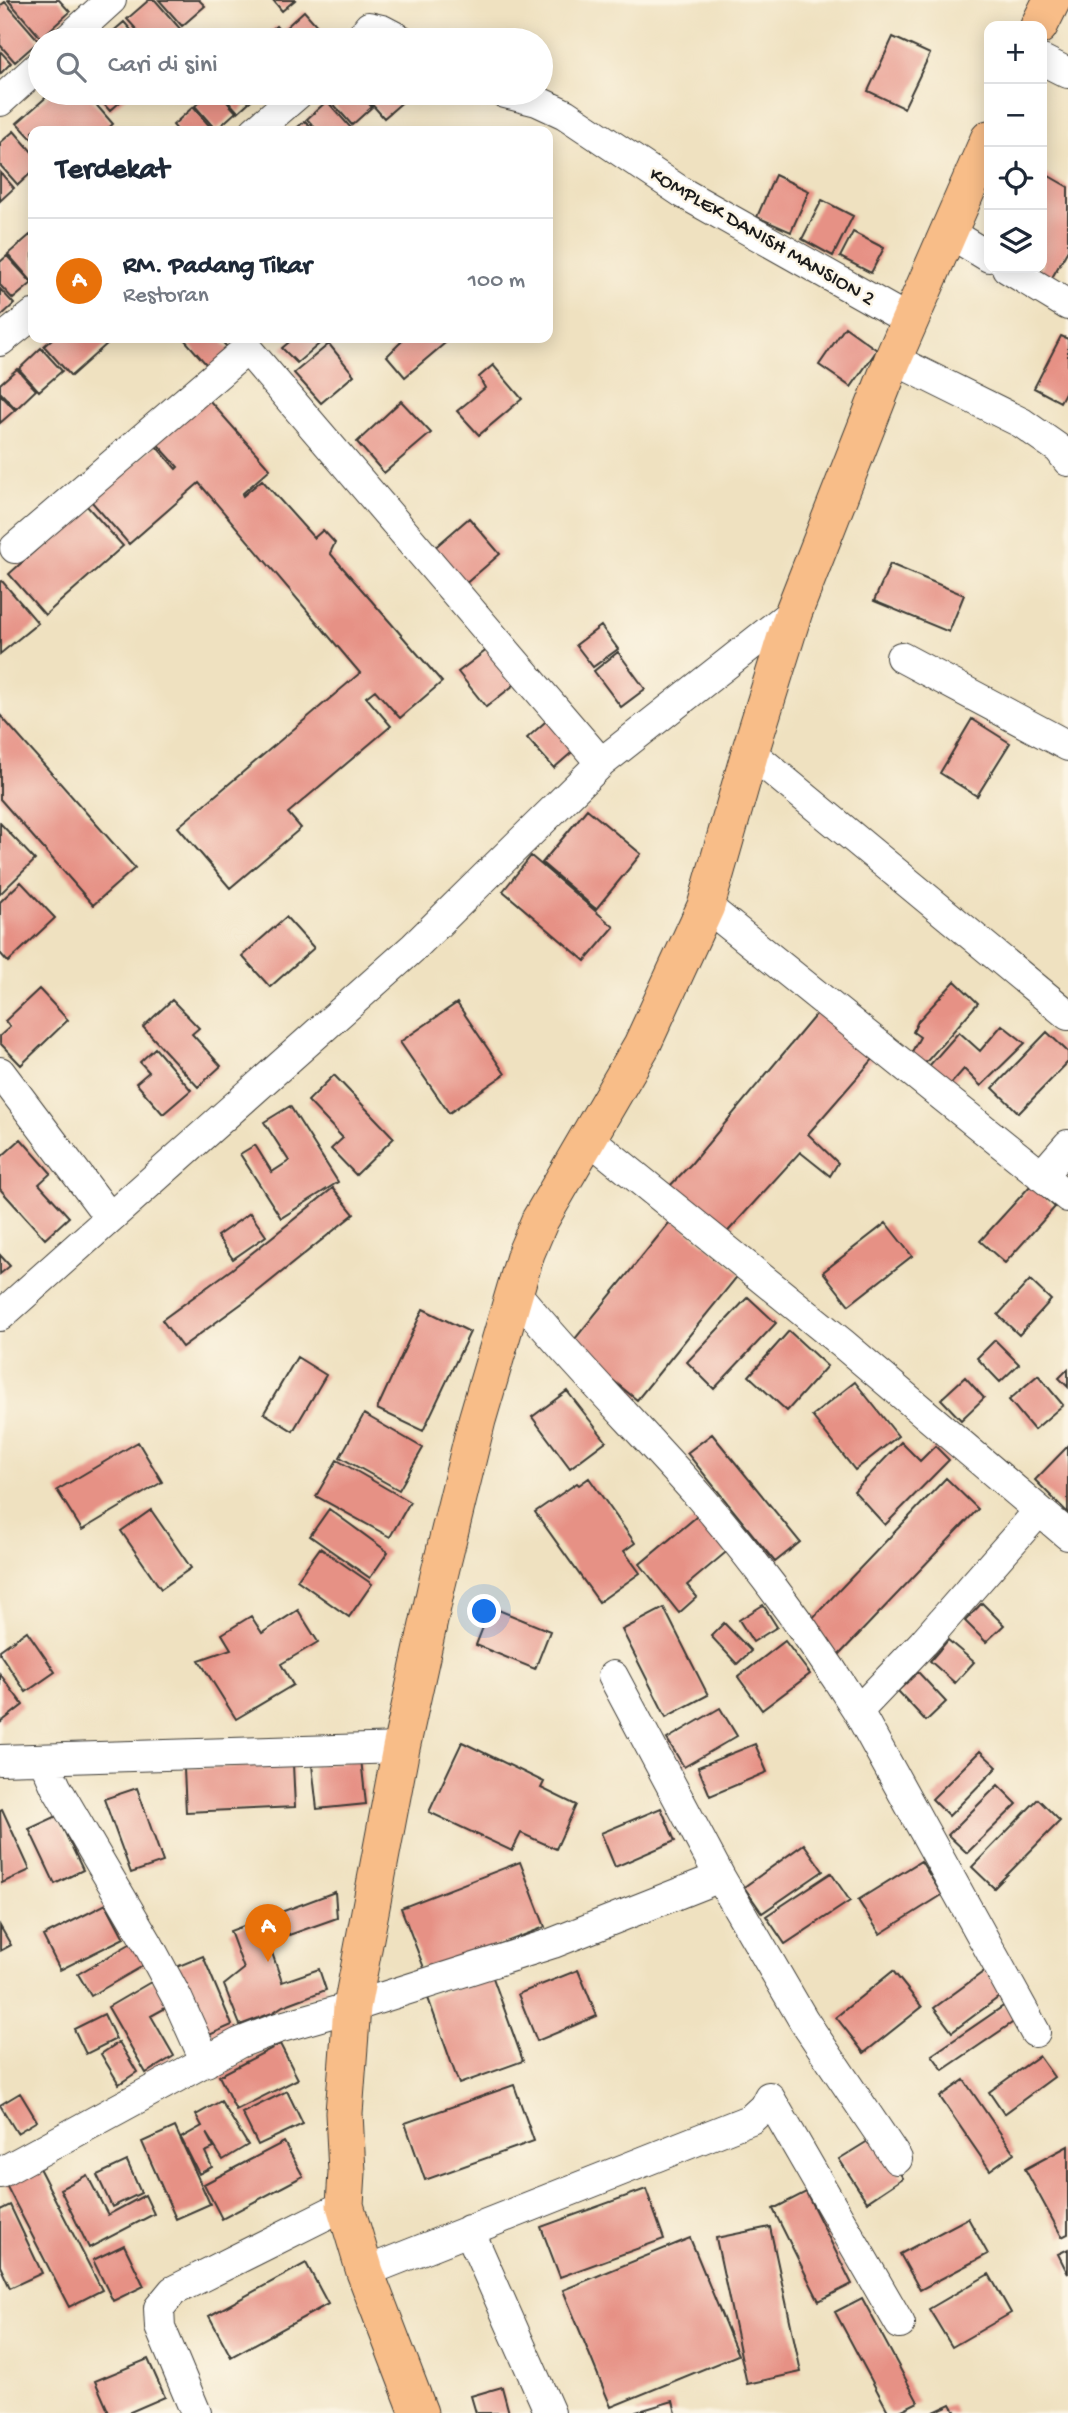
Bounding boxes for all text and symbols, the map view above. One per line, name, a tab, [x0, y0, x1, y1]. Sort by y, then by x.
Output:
map controls	[984, 21, 1047, 273]
button: +	[984, 21, 1047, 84]
search box	[28, 28, 553, 105]
icon: search	[52, 48, 90, 86]
text: Cari di sini	[108, 51, 218, 82]
button: −	[984, 84, 1047, 147]
button: locate	[984, 147, 1047, 210]
text: Terdekat	[56, 154, 169, 189]
street label: KOMPLEK DANISH MANSION 2	[644, 163, 878, 313]
button: layers	[984, 210, 1047, 273]
text: RM. Padang Tikar	[123, 252, 312, 283]
text: A	[72, 268, 86, 295]
text: 100 m	[468, 268, 525, 295]
text: Restoran	[123, 283, 209, 310]
your location	[467, 1594, 501, 1628]
pin: A	[245, 1904, 291, 1962]

